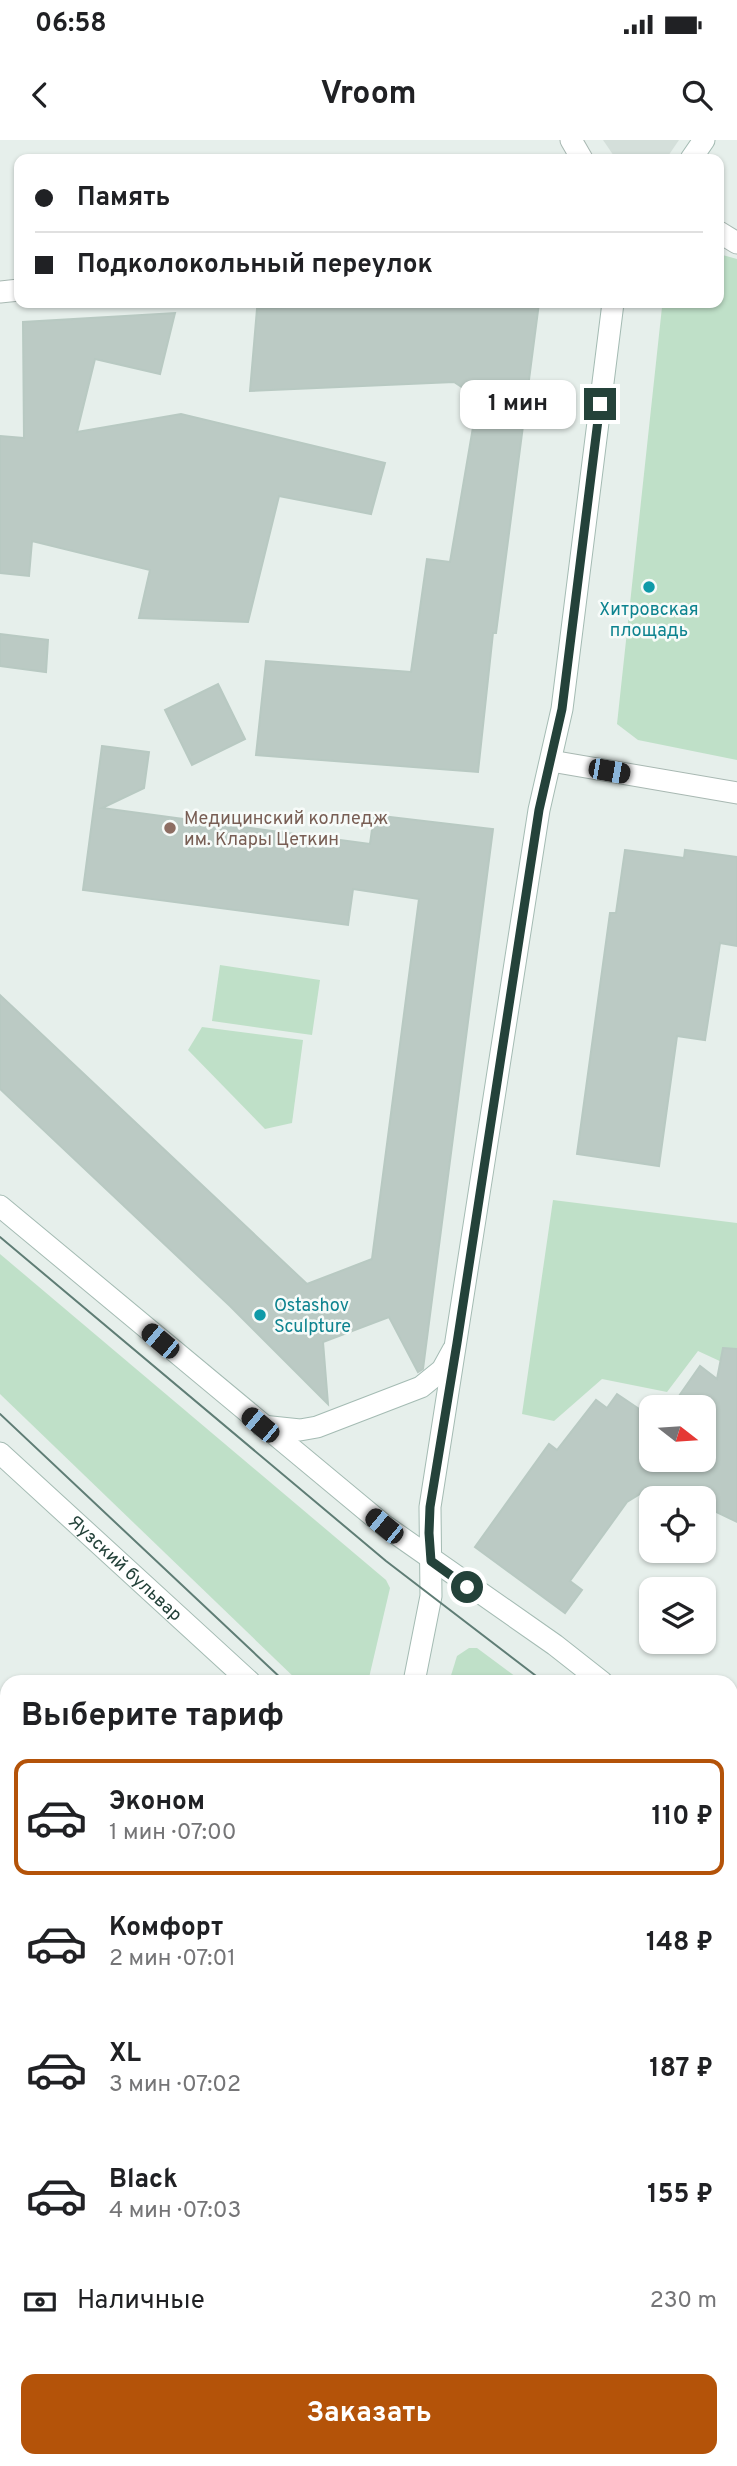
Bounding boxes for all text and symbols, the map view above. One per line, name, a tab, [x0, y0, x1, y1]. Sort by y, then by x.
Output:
text: 06:58	[35, 8, 107, 41]
text: Vroom	[320, 75, 417, 115]
icon: back	[21, 76, 59, 114]
icon: search	[678, 76, 716, 114]
text: Память	[77, 182, 170, 215]
text: Подколокольный переулок	[77, 249, 433, 282]
callout: 1 мин	[460, 380, 576, 428]
route end	[584, 388, 616, 420]
text: 1 мин	[488, 390, 548, 419]
marker: Хитровская площадь	[641, 579, 657, 595]
place label: Хитровская площадь	[599, 599, 699, 643]
car	[587, 757, 632, 785]
place label: Медицинский колледж им. Клары Цеткин	[184, 808, 388, 852]
marker: Медицинский колледж им. Клары Цеткин	[162, 820, 178, 836]
place label: Ostashov Sculpture	[274, 1295, 351, 1339]
marker: Ostashov Sculpture	[252, 1307, 268, 1323]
car	[138, 1319, 183, 1363]
north arrow	[639, 1395, 716, 1472]
map controls	[639, 1395, 716, 1654]
car	[238, 1403, 283, 1447]
button: locate	[639, 1486, 716, 1563]
car	[362, 1505, 407, 1547]
street label: Яузский бульвар	[62, 1511, 186, 1627]
route start	[451, 1571, 483, 1603]
button: layers	[639, 1577, 716, 1654]
text: Выберите тариф	[21, 1697, 284, 1737]
icon: car	[25, 1786, 88, 1849]
text: Эконом	[109, 1786, 205, 1819]
text: 110 ₽	[652, 1801, 713, 1834]
text: 1 мин · 07:00	[109, 1819, 236, 1848]
icon: car	[25, 1912, 88, 1975]
text: Комфорт	[109, 1912, 223, 1945]
text: 148 ₽	[646, 1927, 713, 1960]
text: 2 мин · 07:01	[109, 1945, 236, 1974]
icon: car	[25, 2038, 88, 2101]
text: XL	[109, 2038, 141, 2071]
text: 187 ₽	[649, 2053, 713, 2086]
text: 3 мин · 07:02	[109, 2071, 241, 2100]
icon: car	[25, 2164, 88, 2227]
text: Black	[109, 2164, 178, 2197]
text: 155 ₽	[647, 2179, 713, 2212]
text: 4 мин · 07:03	[109, 2197, 241, 2226]
icon: cash	[21, 2283, 59, 2321]
text: Наличные	[77, 2285, 205, 2318]
text: 230 m	[650, 2287, 717, 2316]
button: Заказать	[21, 2374, 717, 2454]

